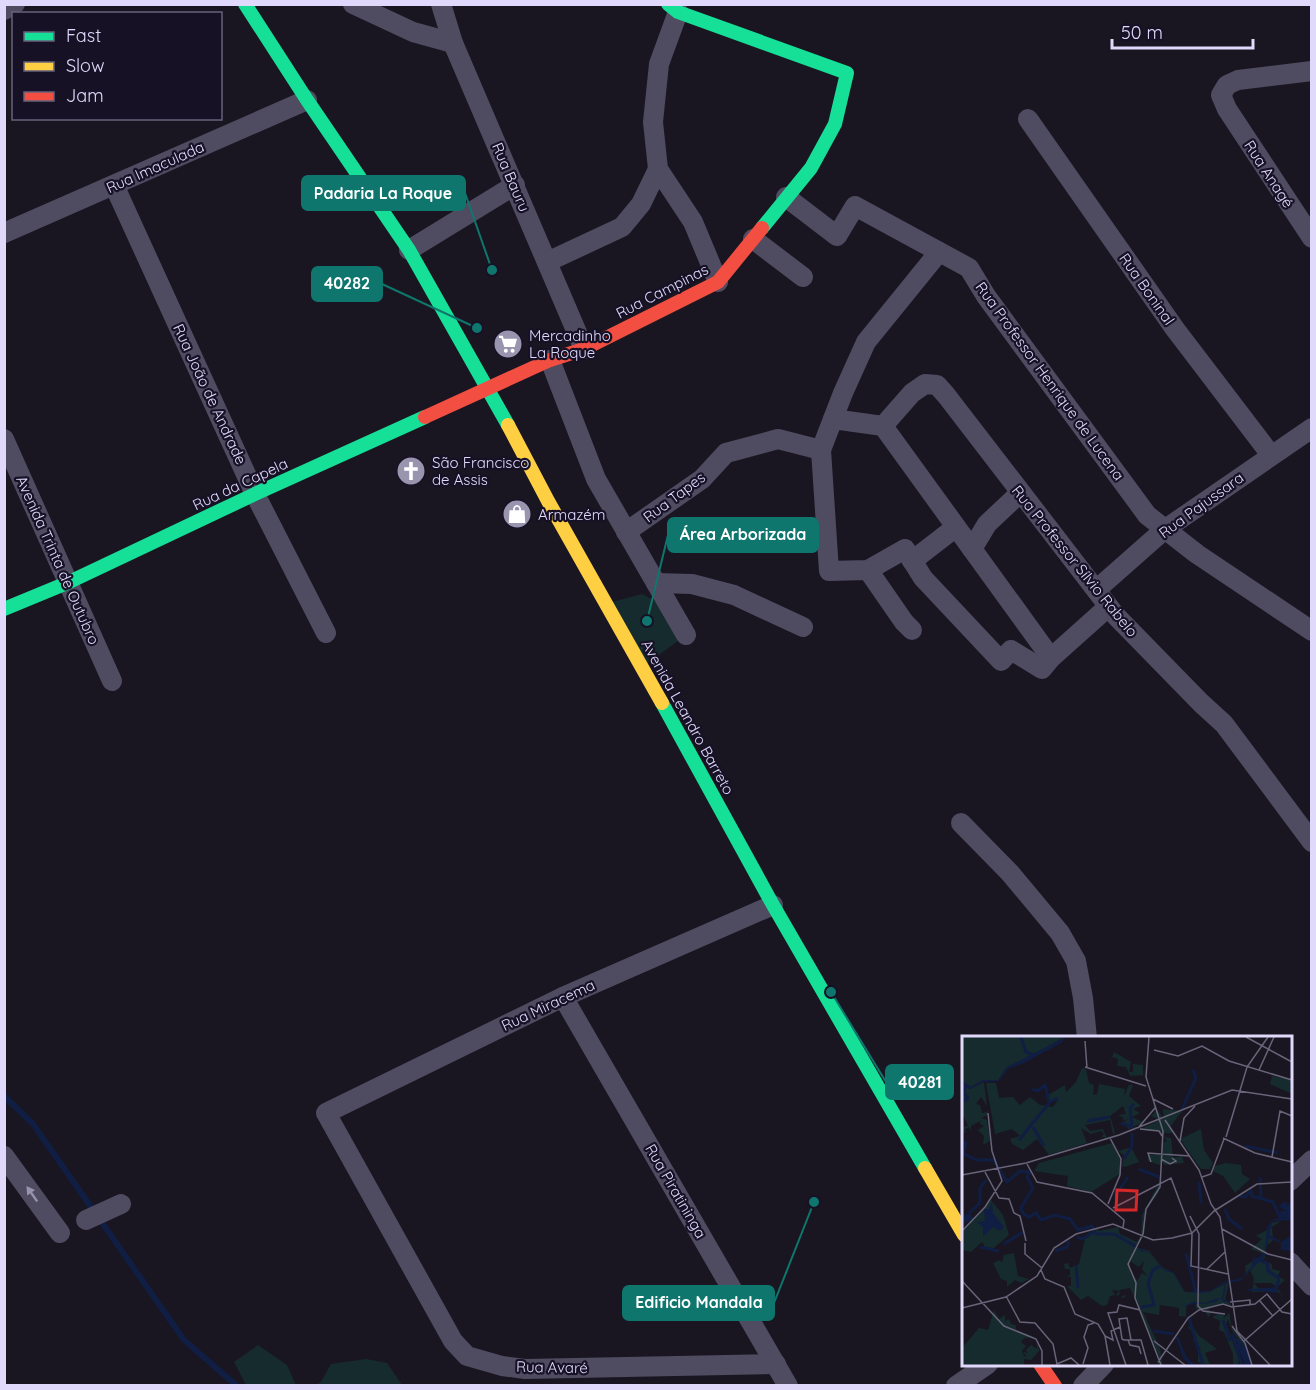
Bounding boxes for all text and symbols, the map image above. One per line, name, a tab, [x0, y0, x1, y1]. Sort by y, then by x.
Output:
legend	[12, 12, 222, 120]
scale bar	[1112, 12, 1253, 50]
text: 50 m	[1121, 21, 1163, 44]
text: Fast	[66, 24, 101, 47]
text: Slow	[66, 54, 104, 77]
text: Jam	[66, 84, 104, 107]
street label: Rua Imaculada	[103, 137, 207, 197]
street label: Rua Anagé	[1240, 137, 1298, 211]
street label: Rua Bauru	[488, 140, 534, 214]
callout: Padaria La Roque	[302, 176, 465, 210]
text: Padaria La Roque	[314, 183, 452, 203]
street label: Rua Boninal	[1115, 249, 1179, 329]
street label: Rua Campinas	[613, 260, 711, 322]
callout: 40282	[312, 267, 382, 301]
text: 40282	[324, 273, 370, 293]
street label: Rua Professor Henrique de Lucena	[972, 278, 1128, 484]
street label: Rua João de Andrade	[169, 321, 251, 467]
place label: Mercadinho La Roque	[529, 326, 611, 362]
supermarket icon: Mercadinho La Roque	[492, 328, 524, 360]
place label: São Francisco de Assis	[432, 453, 529, 489]
street label: Rua da Capela	[189, 454, 291, 514]
church icon: São Francisco de Assis	[395, 455, 427, 487]
street label: Rua Tapes	[639, 467, 709, 527]
street label: Rua Pajussara	[1155, 468, 1247, 542]
street label: Avenida Trinta de Outubro	[12, 473, 104, 647]
street label: Rua Professor Sílvio Rabelo	[1008, 481, 1142, 641]
shop icon: Armazém	[501, 498, 533, 530]
place label: Armazém	[538, 505, 605, 524]
callout: Área Arborizada	[668, 518, 818, 552]
text: Área Arborizada	[680, 524, 806, 544]
street label: Avenida Leandro Barreto	[637, 636, 739, 798]
street label: Rua Miracema	[498, 975, 598, 1035]
inset map	[962, 1036, 1292, 1366]
callout: 40281	[886, 1065, 953, 1099]
text: 40281	[898, 1072, 942, 1092]
street label: Rua Piratininga	[641, 1140, 711, 1242]
one-way arrow	[27, 1187, 39, 1202]
callout: Edificio Mandala	[623, 1286, 774, 1320]
text: Edificio Mandala	[635, 1292, 763, 1312]
street label: Rua Avaré	[516, 1357, 588, 1377]

